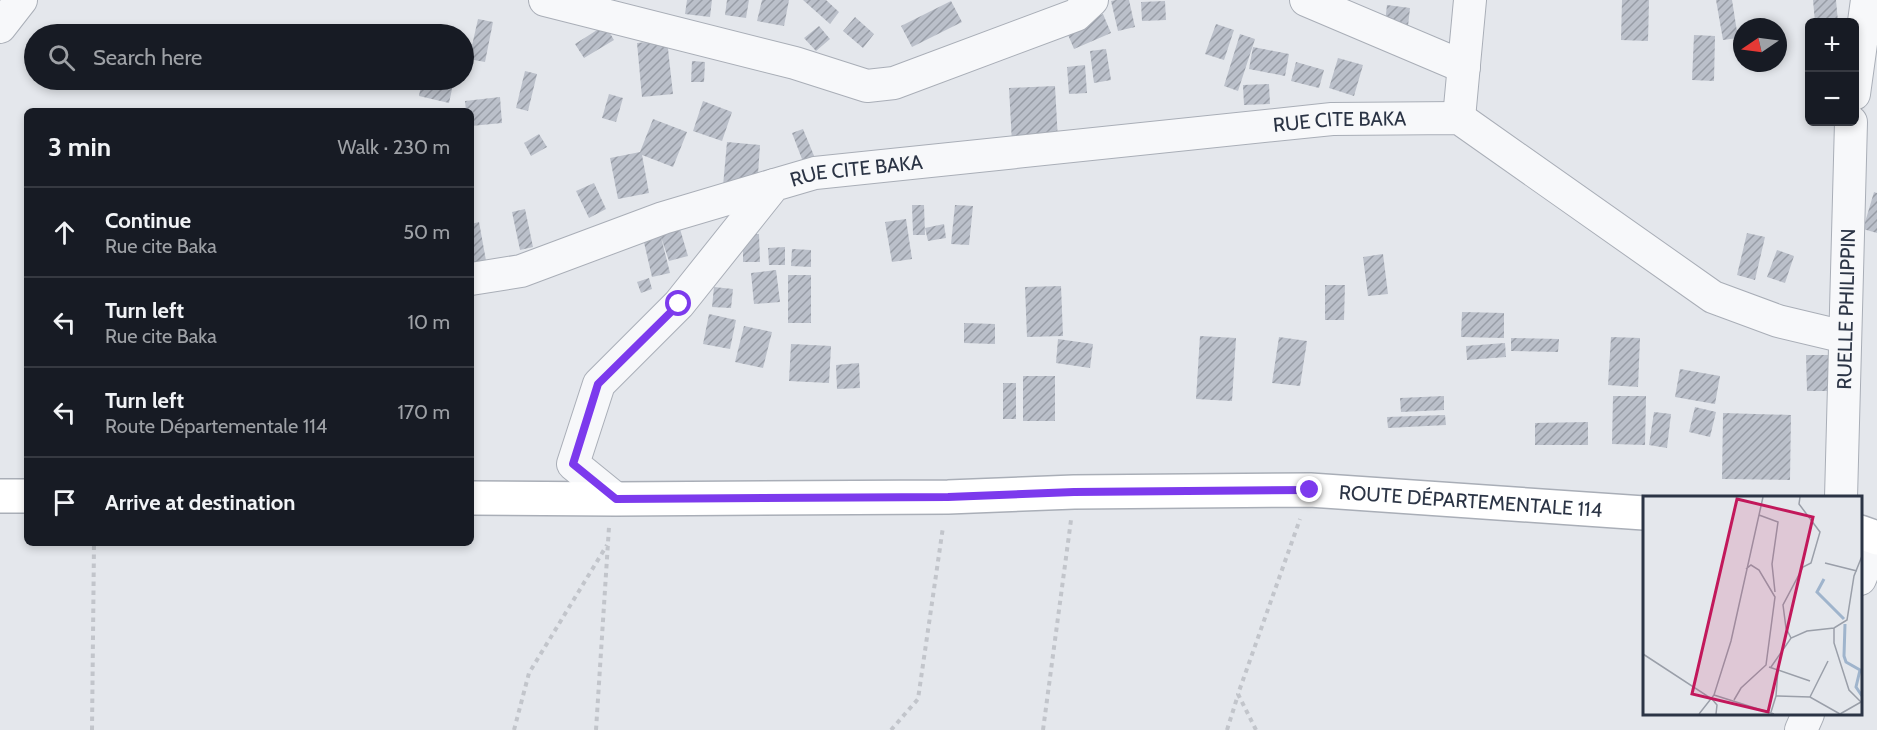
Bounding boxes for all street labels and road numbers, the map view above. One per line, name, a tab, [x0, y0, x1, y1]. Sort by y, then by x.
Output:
street label: RUE CITE BAKA	[1272, 106, 1407, 137]
street label: RUE CITE BAKA	[787, 150, 925, 192]
street label: RUELLE PHILIPPIN	[1832, 228, 1860, 390]
street label: ROUTE DÉPARTEMENTALE 114	[1338, 480, 1603, 522]

